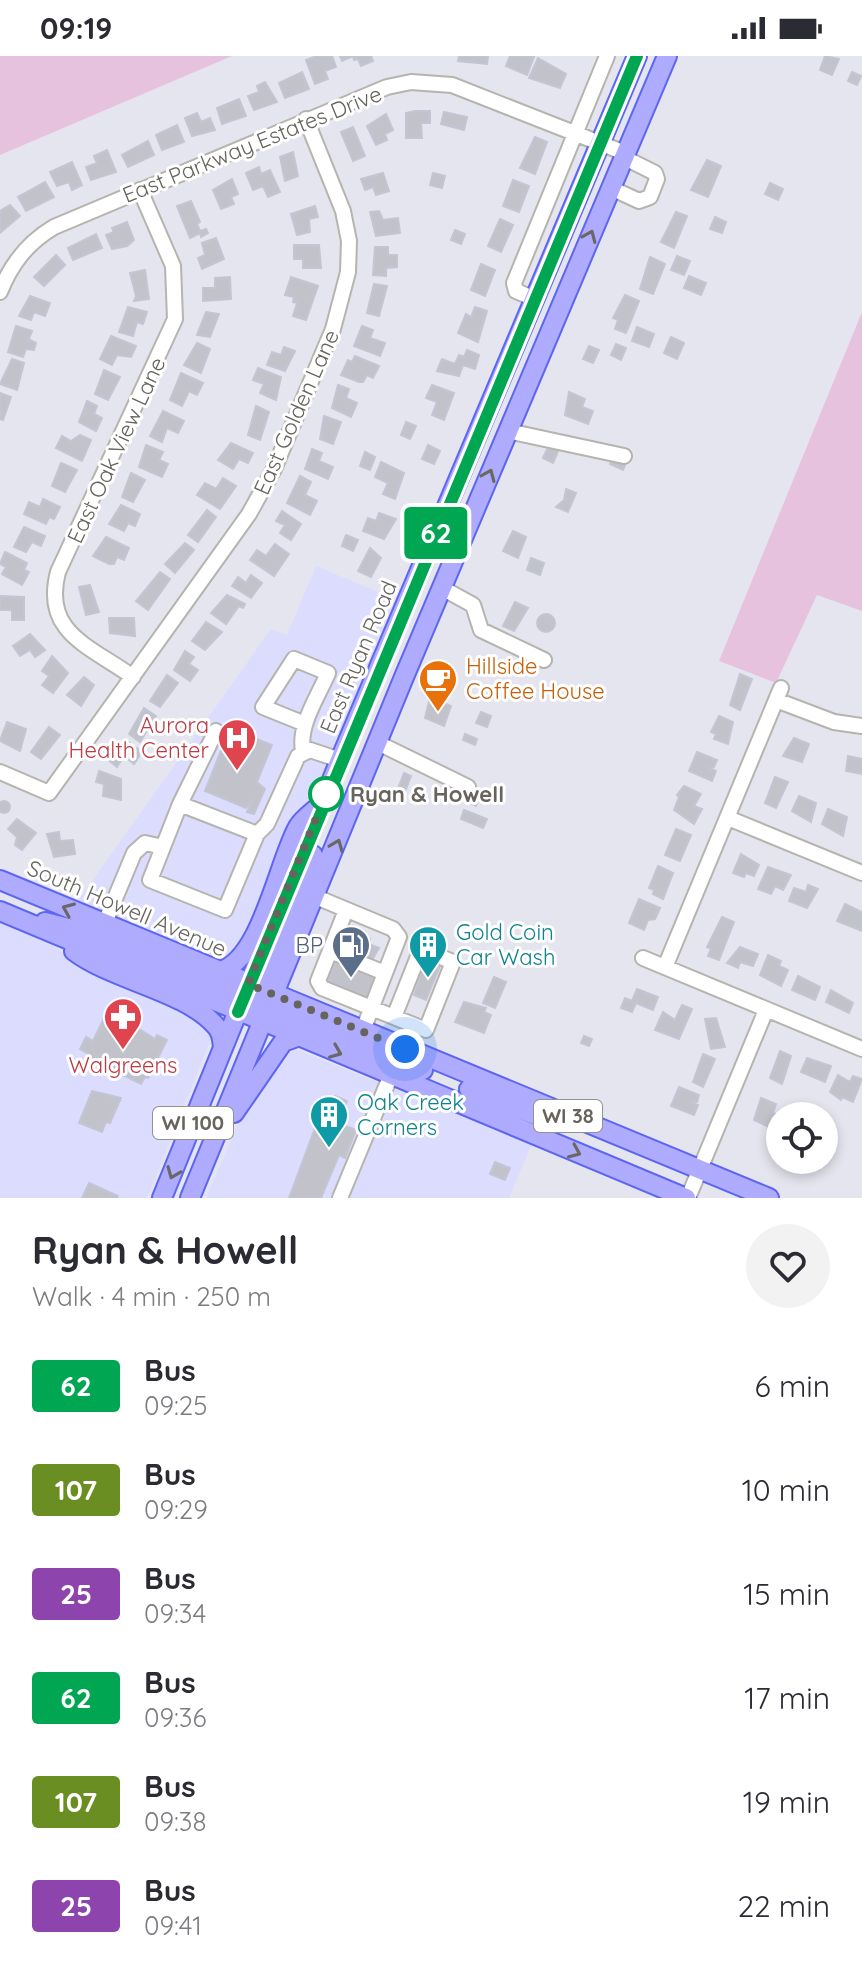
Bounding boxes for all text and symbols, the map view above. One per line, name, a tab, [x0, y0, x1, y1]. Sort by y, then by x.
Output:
text: 09:19	[40, 9, 112, 47]
street label: East Parkway Estates Drive	[118, 79, 386, 209]
one-way arrow	[581, 230, 597, 244]
street label: East Golden Lane	[247, 325, 345, 499]
street label: East Oak View Lane	[61, 353, 171, 547]
one-way arrow	[480, 469, 496, 483]
line badge: 62	[400, 507, 472, 559]
text: 62	[420, 515, 452, 550]
street label: East Ryan Road	[313, 576, 403, 738]
place label: Hillside Coffee House	[466, 652, 605, 705]
cafe icon: Hillside Coffee House	[417, 658, 459, 713]
place label: Aurora Health Center	[69, 711, 210, 764]
hospital icon: Aurora Health Center	[216, 717, 258, 772]
marker: Ryan & Howell	[309, 777, 343, 811]
place label: Ryan & Howell	[350, 780, 504, 808]
one-way arrow	[327, 839, 344, 853]
street label: South Howell Avenue	[23, 853, 231, 963]
one-way arrow	[62, 902, 76, 918]
place label: Gold Coin Car Wash	[456, 918, 555, 971]
fuel station icon: BP	[330, 924, 372, 979]
building icon: Gold Coin Car Wash	[407, 924, 449, 979]
place label: BP	[296, 931, 323, 959]
pharmacy icon: Walgreens	[102, 996, 144, 1051]
your location	[385, 1029, 425, 1069]
one-way arrow	[328, 1043, 342, 1059]
place label: Walgreens	[69, 1051, 177, 1079]
place label: Oak Creek Corners	[357, 1088, 464, 1141]
building icon: Oak Creek Corners	[308, 1094, 350, 1149]
road number: WI 38	[534, 1100, 602, 1132]
map controls	[766, 1102, 838, 1174]
button: locate	[766, 1102, 838, 1174]
road number: WI 100	[153, 1107, 233, 1139]
one-way arrow	[567, 1142, 581, 1158]
one-way arrow	[166, 1165, 182, 1179]
button: heart	[746, 1224, 830, 1308]
text: Ryan & Howell	[32, 1226, 298, 1274]
text: Walk · 4 min · 250 m	[32, 1280, 271, 1313]
text: Bus	[144, 1351, 196, 1389]
text: 6 min	[755, 1367, 830, 1405]
text: 62	[60, 1368, 92, 1403]
text: 09:25	[144, 1389, 207, 1422]
text: Bus	[144, 1455, 196, 1493]
text: 10 min	[742, 1471, 830, 1509]
text: 107	[55, 1472, 97, 1507]
text: 09:29	[144, 1493, 208, 1526]
text: Bus	[144, 1559, 196, 1597]
text: 15 min	[743, 1575, 830, 1613]
text: 25	[60, 1576, 92, 1611]
text: 09:34	[144, 1597, 206, 1630]
text: Bus	[144, 1663, 196, 1701]
text: 17 min	[744, 1679, 830, 1717]
text: 62	[60, 1680, 92, 1715]
text: 09:36	[144, 1701, 206, 1734]
text: Bus	[144, 1767, 196, 1805]
text: 19 min	[743, 1783, 830, 1821]
text: 107	[55, 1784, 97, 1819]
text: 09:38	[144, 1805, 207, 1838]
text: Bus	[144, 1871, 196, 1909]
text: 22 min	[737, 1887, 830, 1925]
text: 25	[60, 1888, 92, 1923]
text: 09:41	[144, 1909, 202, 1942]

